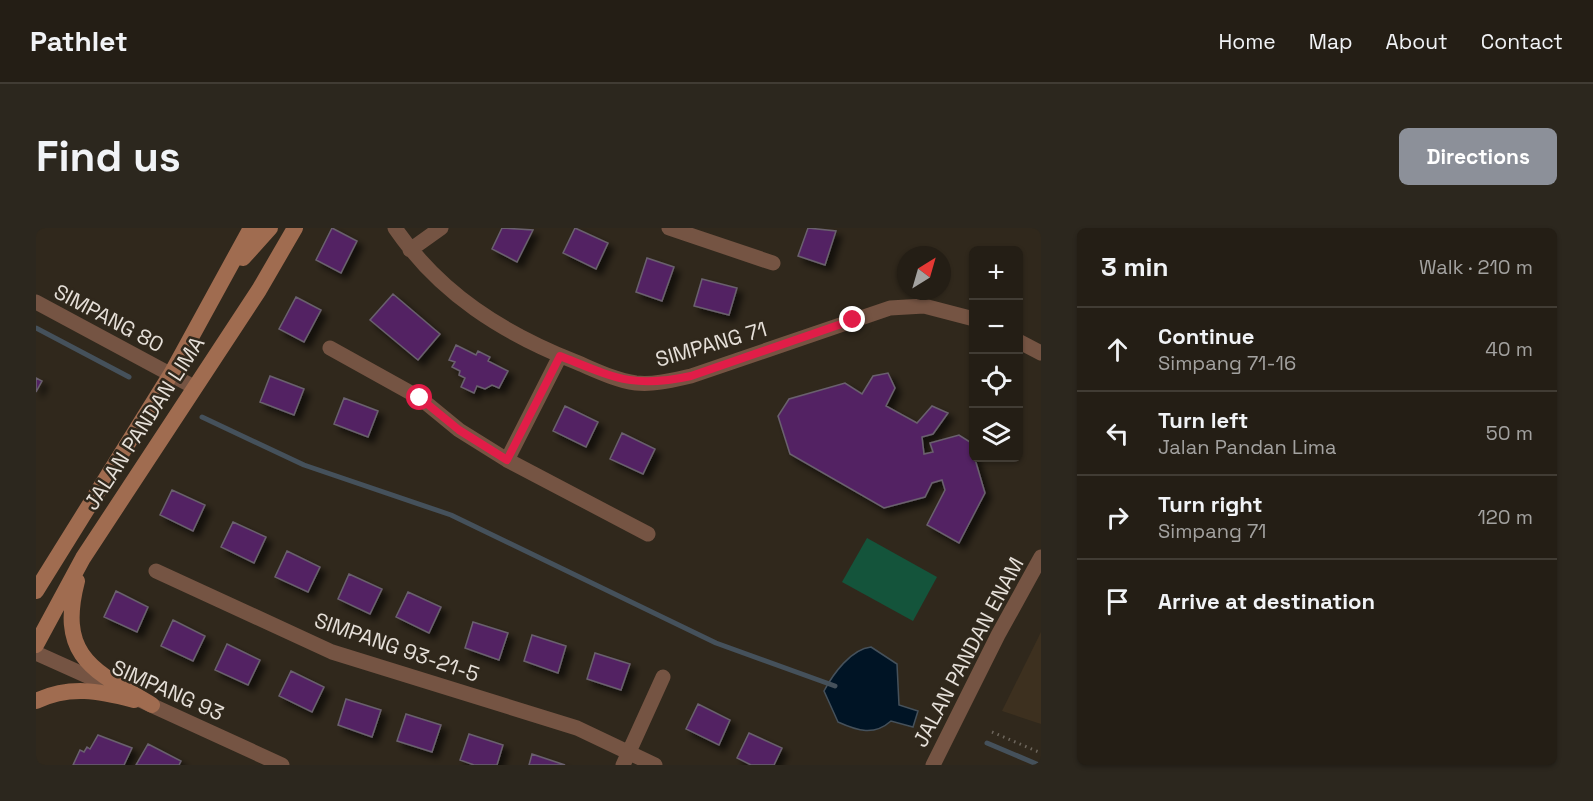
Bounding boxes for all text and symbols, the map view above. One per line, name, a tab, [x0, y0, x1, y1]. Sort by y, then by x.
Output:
text: Pathlet	[30, 23, 128, 59]
text: Home	[1218, 28, 1276, 55]
text: Map	[1309, 28, 1353, 55]
text: About	[1386, 28, 1448, 55]
text: Contact	[1481, 28, 1563, 55]
button: Directions	[1399, 128, 1557, 185]
text: Find us	[36, 130, 181, 183]
north arrow	[897, 246, 951, 300]
map controls	[969, 246, 1023, 462]
button: +	[969, 246, 1023, 300]
text: 3 min	[1101, 250, 1169, 284]
text: Walk · 210 m	[1419, 254, 1533, 280]
street label: SIMPANG 80	[49, 278, 169, 358]
button: −	[969, 300, 1023, 354]
route end	[839, 306, 865, 332]
street label: SIMPANG 71	[652, 315, 770, 373]
text: Continue	[1158, 322, 1254, 350]
street label: JALAN PANDAN LIMA	[78, 331, 210, 515]
icon: ahead	[1101, 333, 1134, 366]
text: 40 m	[1485, 336, 1533, 362]
text: Simpang 71-16	[1158, 350, 1296, 376]
button: locate	[969, 354, 1023, 408]
route start	[406, 384, 432, 410]
text: Turn left	[1158, 406, 1248, 434]
button: layers	[969, 408, 1023, 462]
icon: left	[1101, 417, 1134, 450]
text: 50 m	[1486, 420, 1533, 446]
text: Jalan Pandan Lima	[1158, 434, 1337, 460]
text: Turn right	[1158, 490, 1263, 518]
icon: right	[1101, 501, 1134, 534]
text: 120 m	[1477, 504, 1533, 530]
text: Simpang 71	[1158, 518, 1266, 544]
street label: JALAN PANDAN ENAM	[907, 552, 1029, 752]
icon: arrive	[1101, 585, 1134, 618]
text: Arrive at destination	[1158, 587, 1375, 615]
street label: SIMPANG 93-21-5	[311, 606, 483, 688]
street label: SIMPANG 93	[108, 653, 228, 727]

